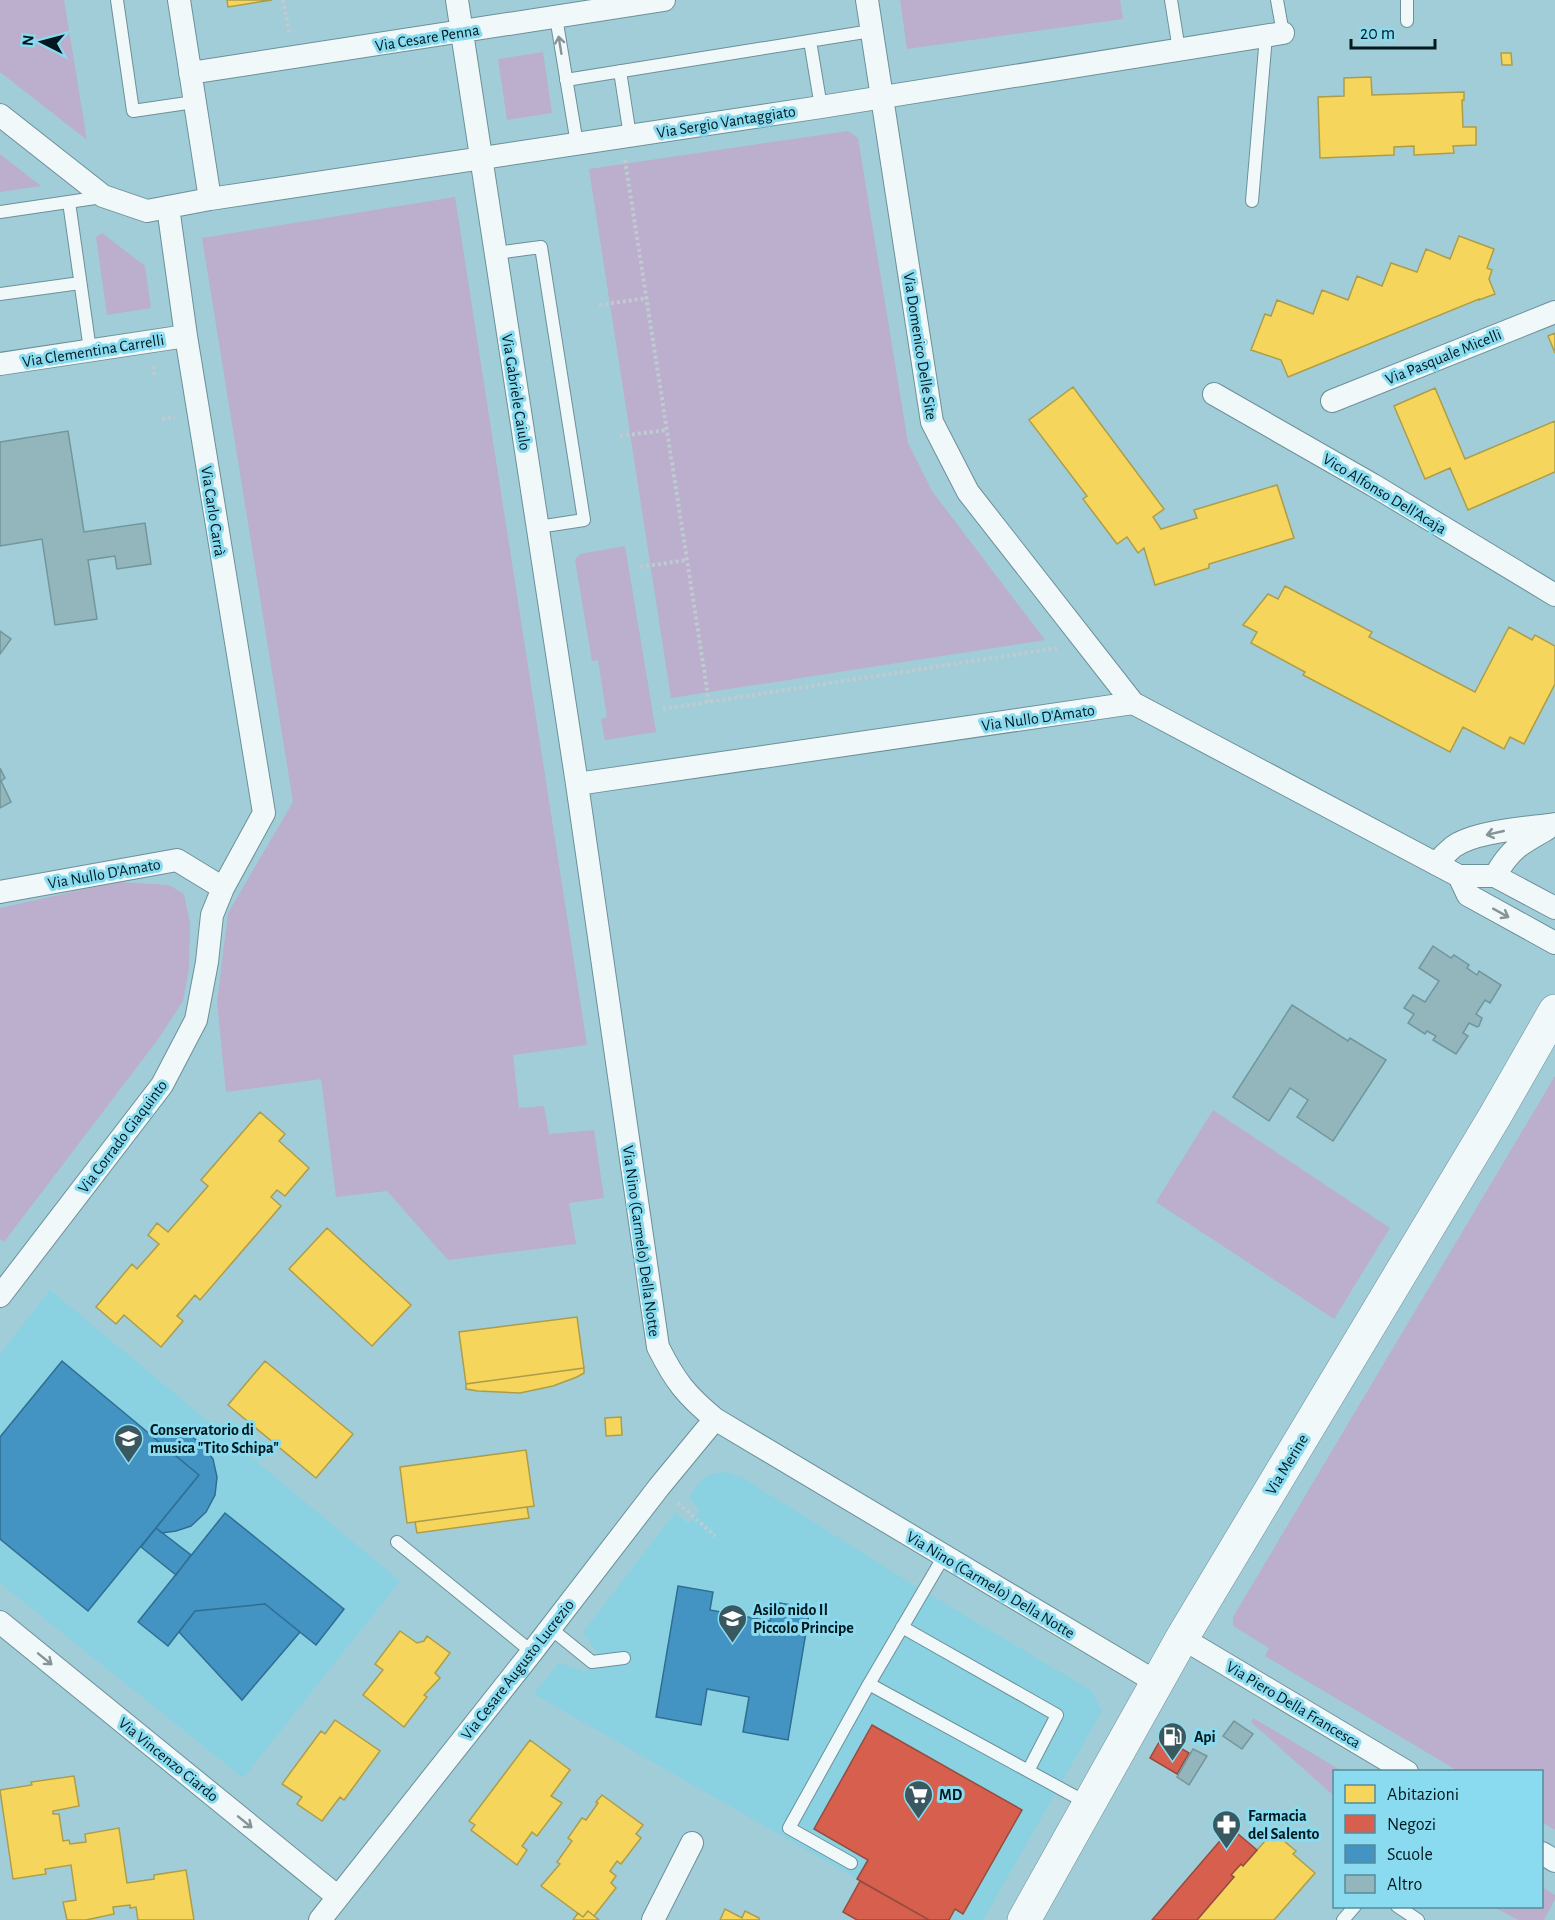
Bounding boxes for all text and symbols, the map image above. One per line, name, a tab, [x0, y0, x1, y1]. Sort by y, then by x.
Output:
north arrow	[12, 12, 72, 72]
scale bar	[1351, 12, 1435, 50]
street label: Via Cesare Penna	[374, 22, 480, 54]
text: 20 m	[1360, 25, 1395, 43]
text: N	[20, 34, 37, 47]
one-way arrow	[555, 35, 566, 55]
street label: Via Sergio Vantaggiato	[655, 103, 797, 141]
street label: Via Domenico Delle Site	[900, 271, 940, 421]
street label: Via Pasquale Micelli	[1383, 326, 1504, 388]
street label: Via Clementina Carrelli	[21, 332, 165, 370]
street label: Via Gabriele Caiulo	[499, 333, 533, 452]
street label: Vico Alfonso Dell'Acaja	[1319, 451, 1449, 538]
street label: Via Carlo Carrà	[198, 465, 228, 557]
street label: Via Nullo D'Amato	[981, 702, 1096, 734]
one-way arrow	[1486, 828, 1506, 839]
street label: Via Nullo D'Amato	[47, 856, 162, 892]
one-way arrow	[1491, 908, 1509, 919]
street label: Via Corrado Giaquinto	[75, 1077, 170, 1196]
street label: Via Nino (Carmelo) Della Notte	[620, 1145, 662, 1338]
school or university icon: Conservatorio di musica "Tito Schipa"	[113, 1422, 145, 1464]
place label: Conservatorio di musica "Tito Schipa"	[150, 1422, 279, 1456]
street label: Via Merine	[1263, 1432, 1311, 1497]
street label: Via Nino (Carmelo) Della Notte	[904, 1528, 1077, 1641]
street label: Via Cesare Augusto Lucrezio	[458, 1597, 577, 1743]
school or university icon: Asilo nido Il Piccolo Principe	[716, 1602, 748, 1644]
place label: Asilo nido Il Piccolo Principe	[753, 1602, 854, 1636]
one-way arrow	[37, 1652, 53, 1665]
street label: Via Piero Della Francesca	[1224, 1658, 1363, 1751]
street label: Via Vincenzo Ciardo	[115, 1715, 221, 1805]
fuel station icon: Api	[1157, 1720, 1189, 1762]
place label: Api	[1194, 1729, 1216, 1745]
legend	[1333, 1770, 1543, 1908]
supermarket icon: MD	[902, 1778, 934, 1820]
text: Abitazioni	[1387, 1786, 1459, 1804]
place label: MD	[939, 1787, 963, 1803]
pharmacy icon: Farmacia del Salento	[1211, 1808, 1243, 1850]
place label: Farmacia del Salento	[1248, 1808, 1319, 1842]
one-way arrow	[237, 1815, 253, 1828]
text: Negozi	[1387, 1816, 1436, 1834]
text: Scuole	[1387, 1846, 1433, 1864]
text: Altro	[1387, 1876, 1422, 1894]

